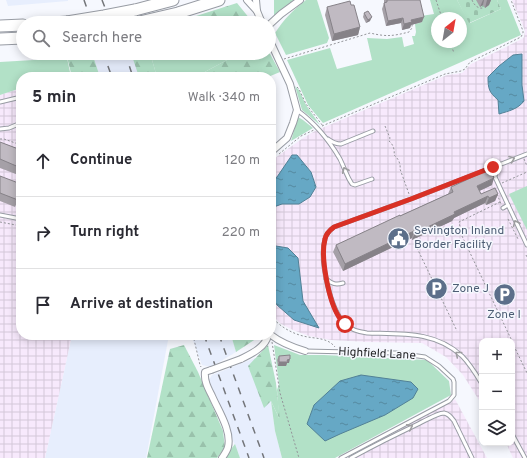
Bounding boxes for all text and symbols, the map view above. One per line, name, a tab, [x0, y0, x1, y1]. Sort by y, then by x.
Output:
north arrow	[431, 12, 467, 48]
search box	[16, 16, 276, 60]
icon: search	[30, 27, 52, 49]
text: Search here	[62, 29, 142, 48]
text: 5 min	[32, 87, 76, 109]
text: Walk · 340 m	[188, 90, 260, 106]
icon: ahead	[32, 150, 54, 172]
text: Continue	[70, 151, 132, 170]
text: 120 m	[225, 153, 260, 169]
one-way arrow	[509, 156, 516, 164]
route end	[484, 158, 502, 176]
one-way arrow	[342, 167, 350, 175]
one-way arrow	[513, 219, 521, 227]
icon: right	[32, 222, 54, 244]
text: Turn right	[70, 223, 139, 242]
place label: Sevington Inland Border Facility	[414, 223, 504, 253]
text: 220 m	[222, 225, 260, 241]
public building icon: Sevington Inland Border Facility	[386, 225, 412, 251]
parking icon: Zone J	[423, 276, 449, 302]
place label: Zone J	[452, 281, 489, 297]
parking icon: Zone I	[491, 281, 517, 307]
icon: arrive	[32, 294, 54, 316]
text: Arrive at destination	[70, 295, 213, 314]
place label: Zone I	[487, 307, 521, 323]
route start	[336, 315, 354, 333]
map controls	[479, 338, 515, 446]
button: +	[479, 338, 515, 374]
street label: Highfield Lane	[338, 344, 416, 364]
one-way arrow	[455, 351, 463, 358]
button: −	[479, 374, 515, 410]
button: layers	[479, 410, 515, 446]
one-way arrow	[406, 424, 414, 432]

